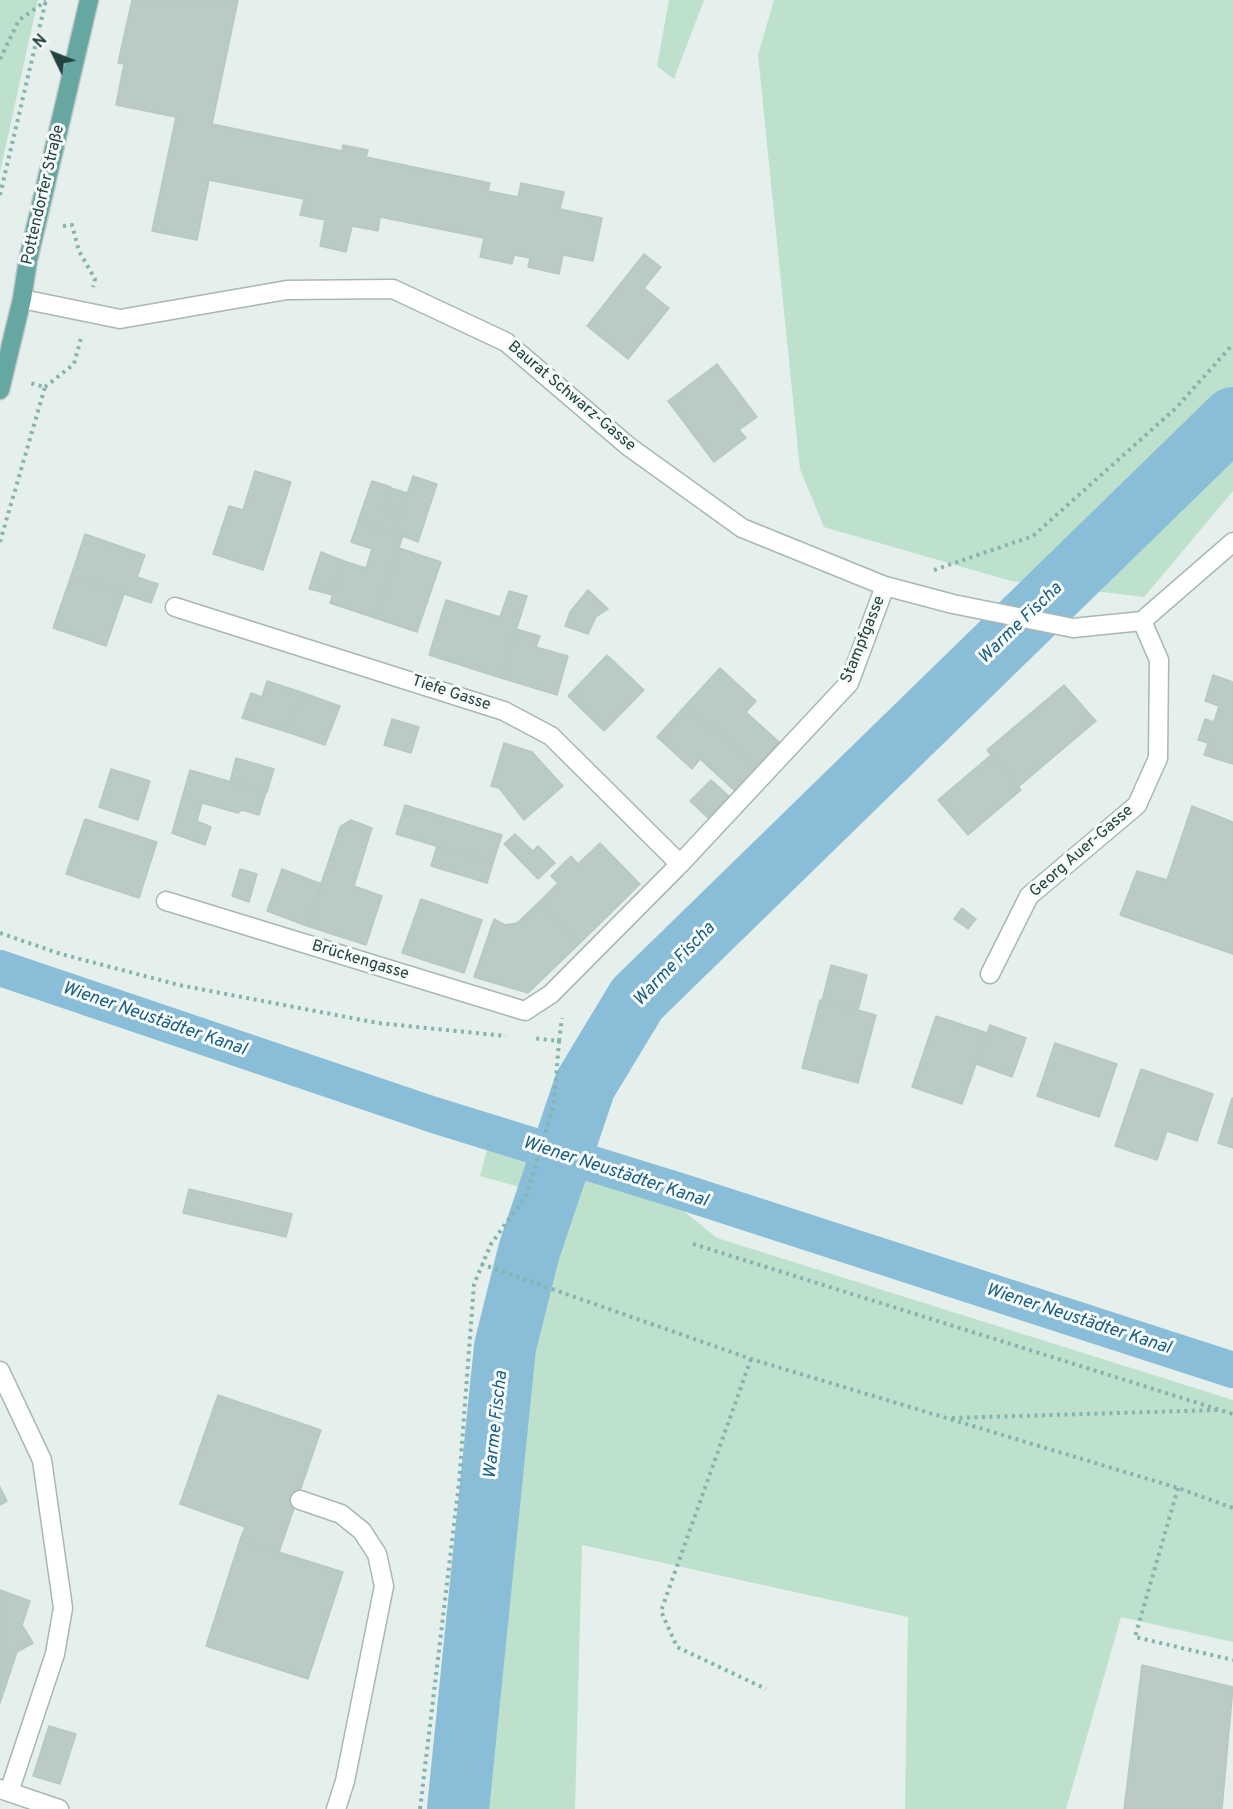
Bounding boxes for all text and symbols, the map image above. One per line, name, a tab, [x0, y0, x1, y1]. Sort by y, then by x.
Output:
north arrow	[24, 24, 84, 84]
text: N	[30, 31, 52, 53]
street label: Pottendorfer Straße	[19, 123, 69, 267]
street label: Baurat Schwarz-Gasse	[503, 338, 639, 456]
water label: Warme Fischa	[975, 579, 1067, 669]
street label: Stampfgasse	[838, 594, 890, 686]
street label: Tiefe Gasse	[409, 672, 493, 716]
street label: Georg Auer-Gasse	[1026, 802, 1138, 902]
water label: Warme Fischa	[630, 919, 720, 1011]
street label: Brückengasse	[309, 937, 411, 985]
water label: Wiener Neustädter Kanal	[59, 978, 249, 1062]
water label: Wiener Neustädter Kanal	[520, 1133, 710, 1213]
water label: Wiener Neustädter Kanal	[983, 1280, 1173, 1360]
water label: Warme Fischa	[481, 1370, 513, 1480]

